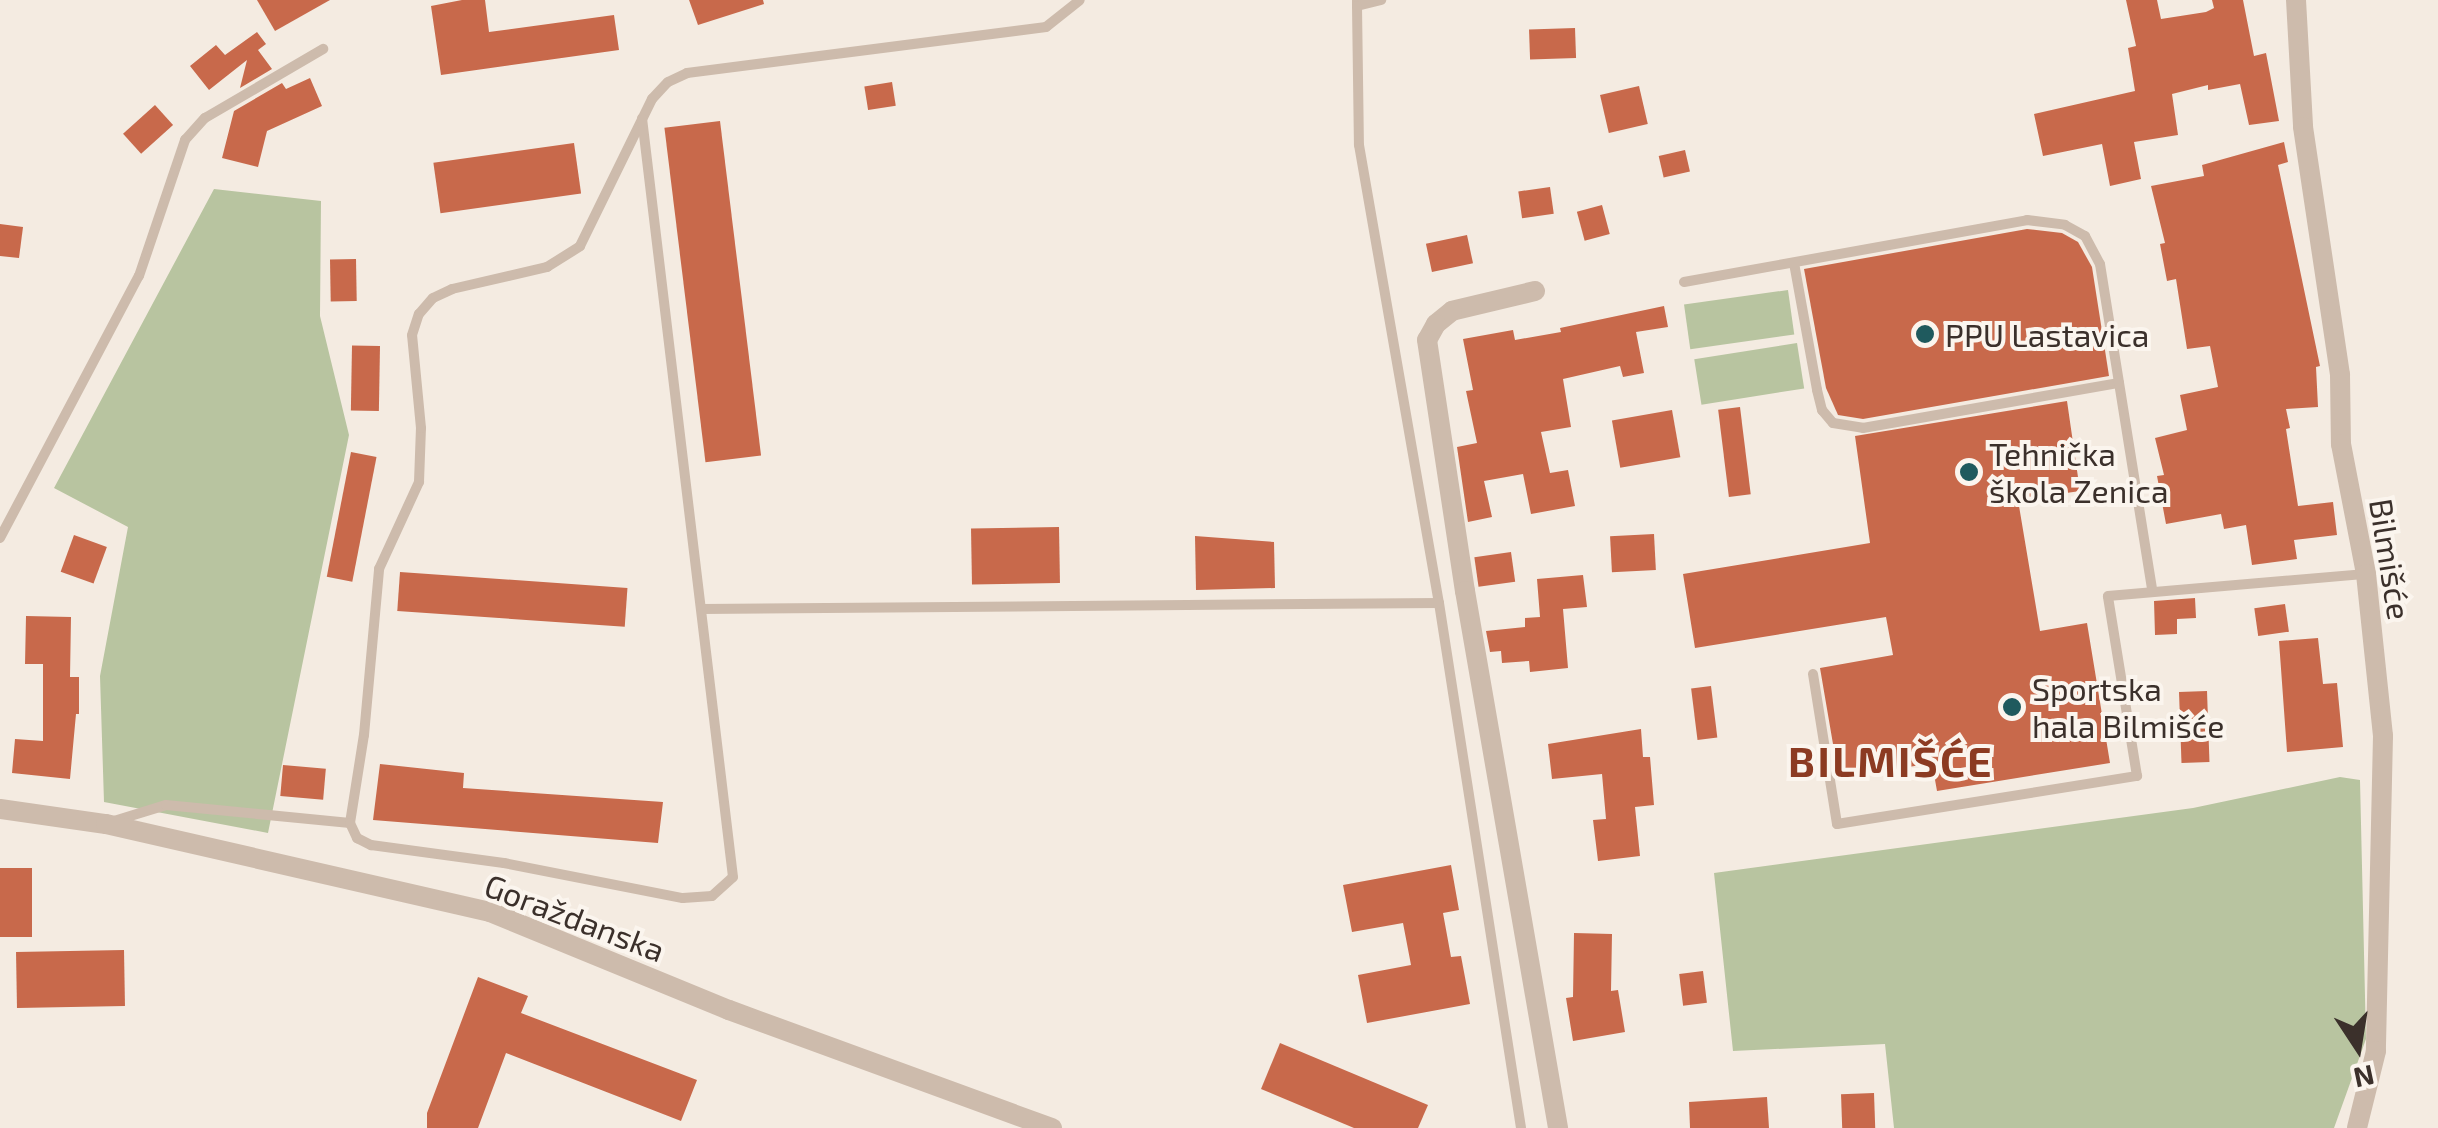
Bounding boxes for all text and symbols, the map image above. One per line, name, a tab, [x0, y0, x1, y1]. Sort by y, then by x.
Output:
place label: PPU Lastavica	[1945, 315, 2149, 353]
marker: PPU Lastavica	[1914, 323, 1936, 345]
place label: Tehnička škola Zenica	[1989, 435, 2168, 510]
marker: Tehnička škola Zenica	[1958, 461, 1980, 483]
street label: Bilmišće	[2362, 496, 2420, 622]
place label: Sportska hala Bilmišće	[2032, 670, 2224, 745]
marker: Sportska hala Bilmišće	[2001, 696, 2023, 718]
district label: BILMIŠĆE	[1788, 735, 1994, 785]
street label: Goraždanska	[480, 865, 670, 969]
north arrow	[2308, 998, 2408, 1098]
text: N	[2351, 1059, 2378, 1096]

